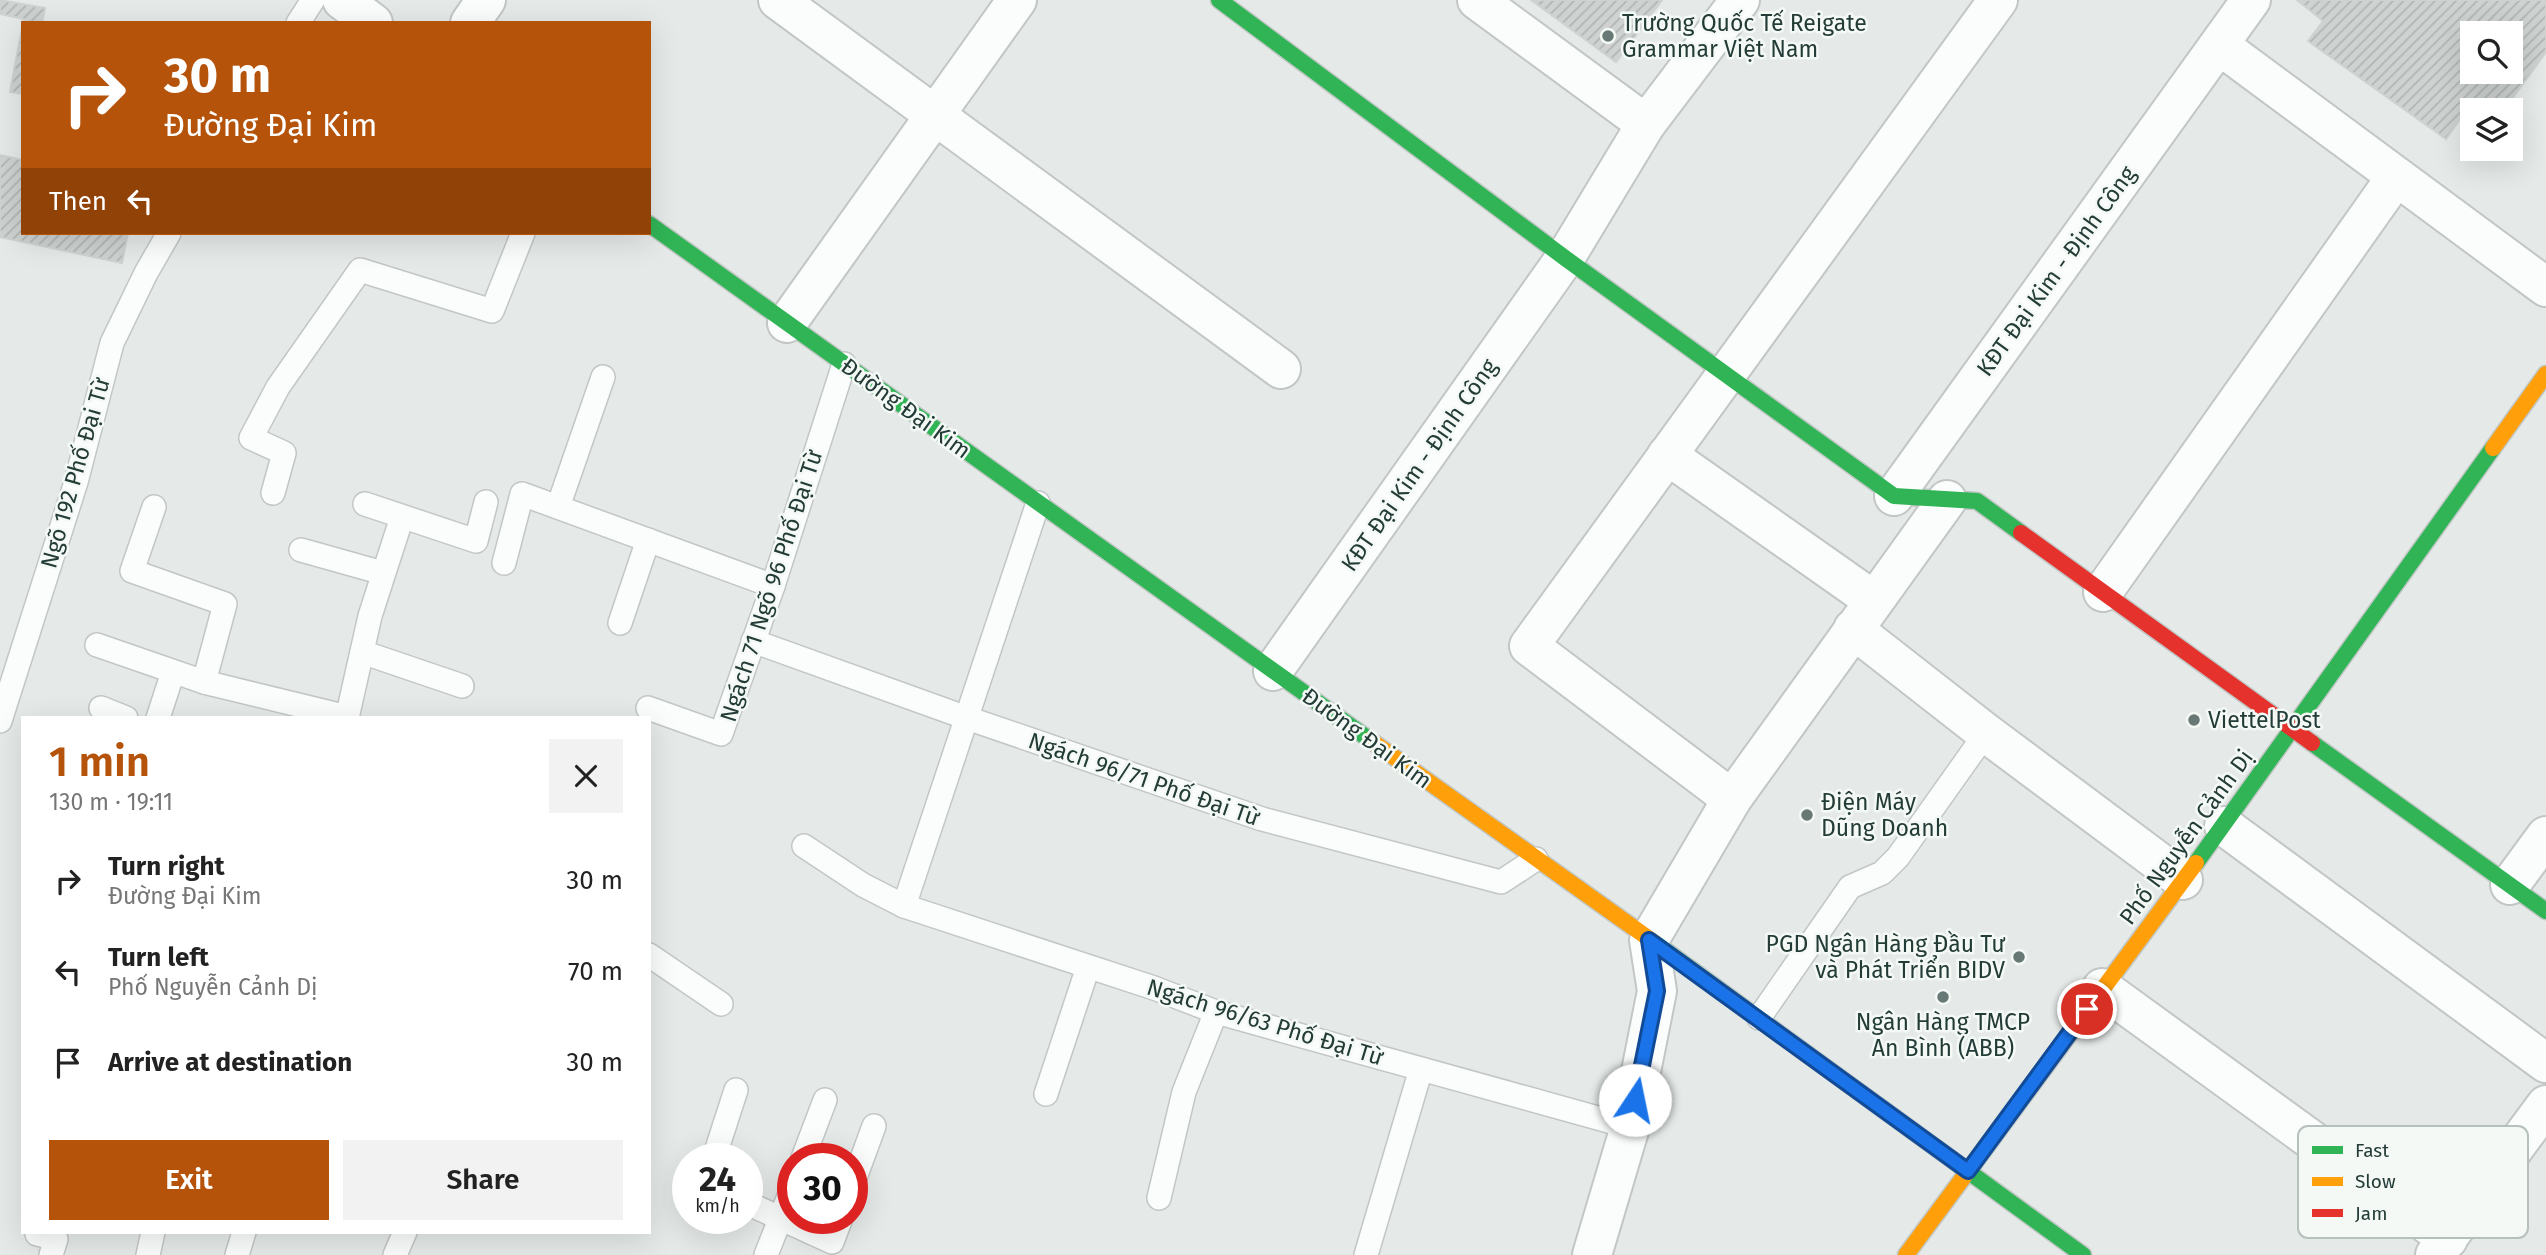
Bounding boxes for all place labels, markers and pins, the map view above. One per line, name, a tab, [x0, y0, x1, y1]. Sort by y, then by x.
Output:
place label: Trường Quốc Tế Reigate Grammar Việt Nam	[1622, 9, 1867, 63]
marker: Trường Quốc Tế Reigate Grammar Việt Nam	[1600, 28, 1616, 44]
place label: ViettelPost	[2208, 706, 2321, 734]
marker: ViettelPost	[2186, 712, 2202, 728]
place label: Điện Máy Dũng Doanh	[1821, 788, 1948, 842]
marker: Điện Máy Dũng Doanh	[1799, 807, 1815, 823]
place label: PGD Ngân Hàng Đầu Tư và Phát Triển BIDV	[1766, 930, 2006, 984]
marker: PGD Ngân Hàng Đầu Tư và Phát Triển BIDV	[2011, 949, 2027, 965]
pin	[2057, 979, 2117, 1039]
marker: Ngân Hàng TMCP An Bình (ABB)	[1935, 989, 1951, 1005]
place label: Ngân Hàng TMCP An Bình (ABB)	[1856, 1008, 2030, 1062]

